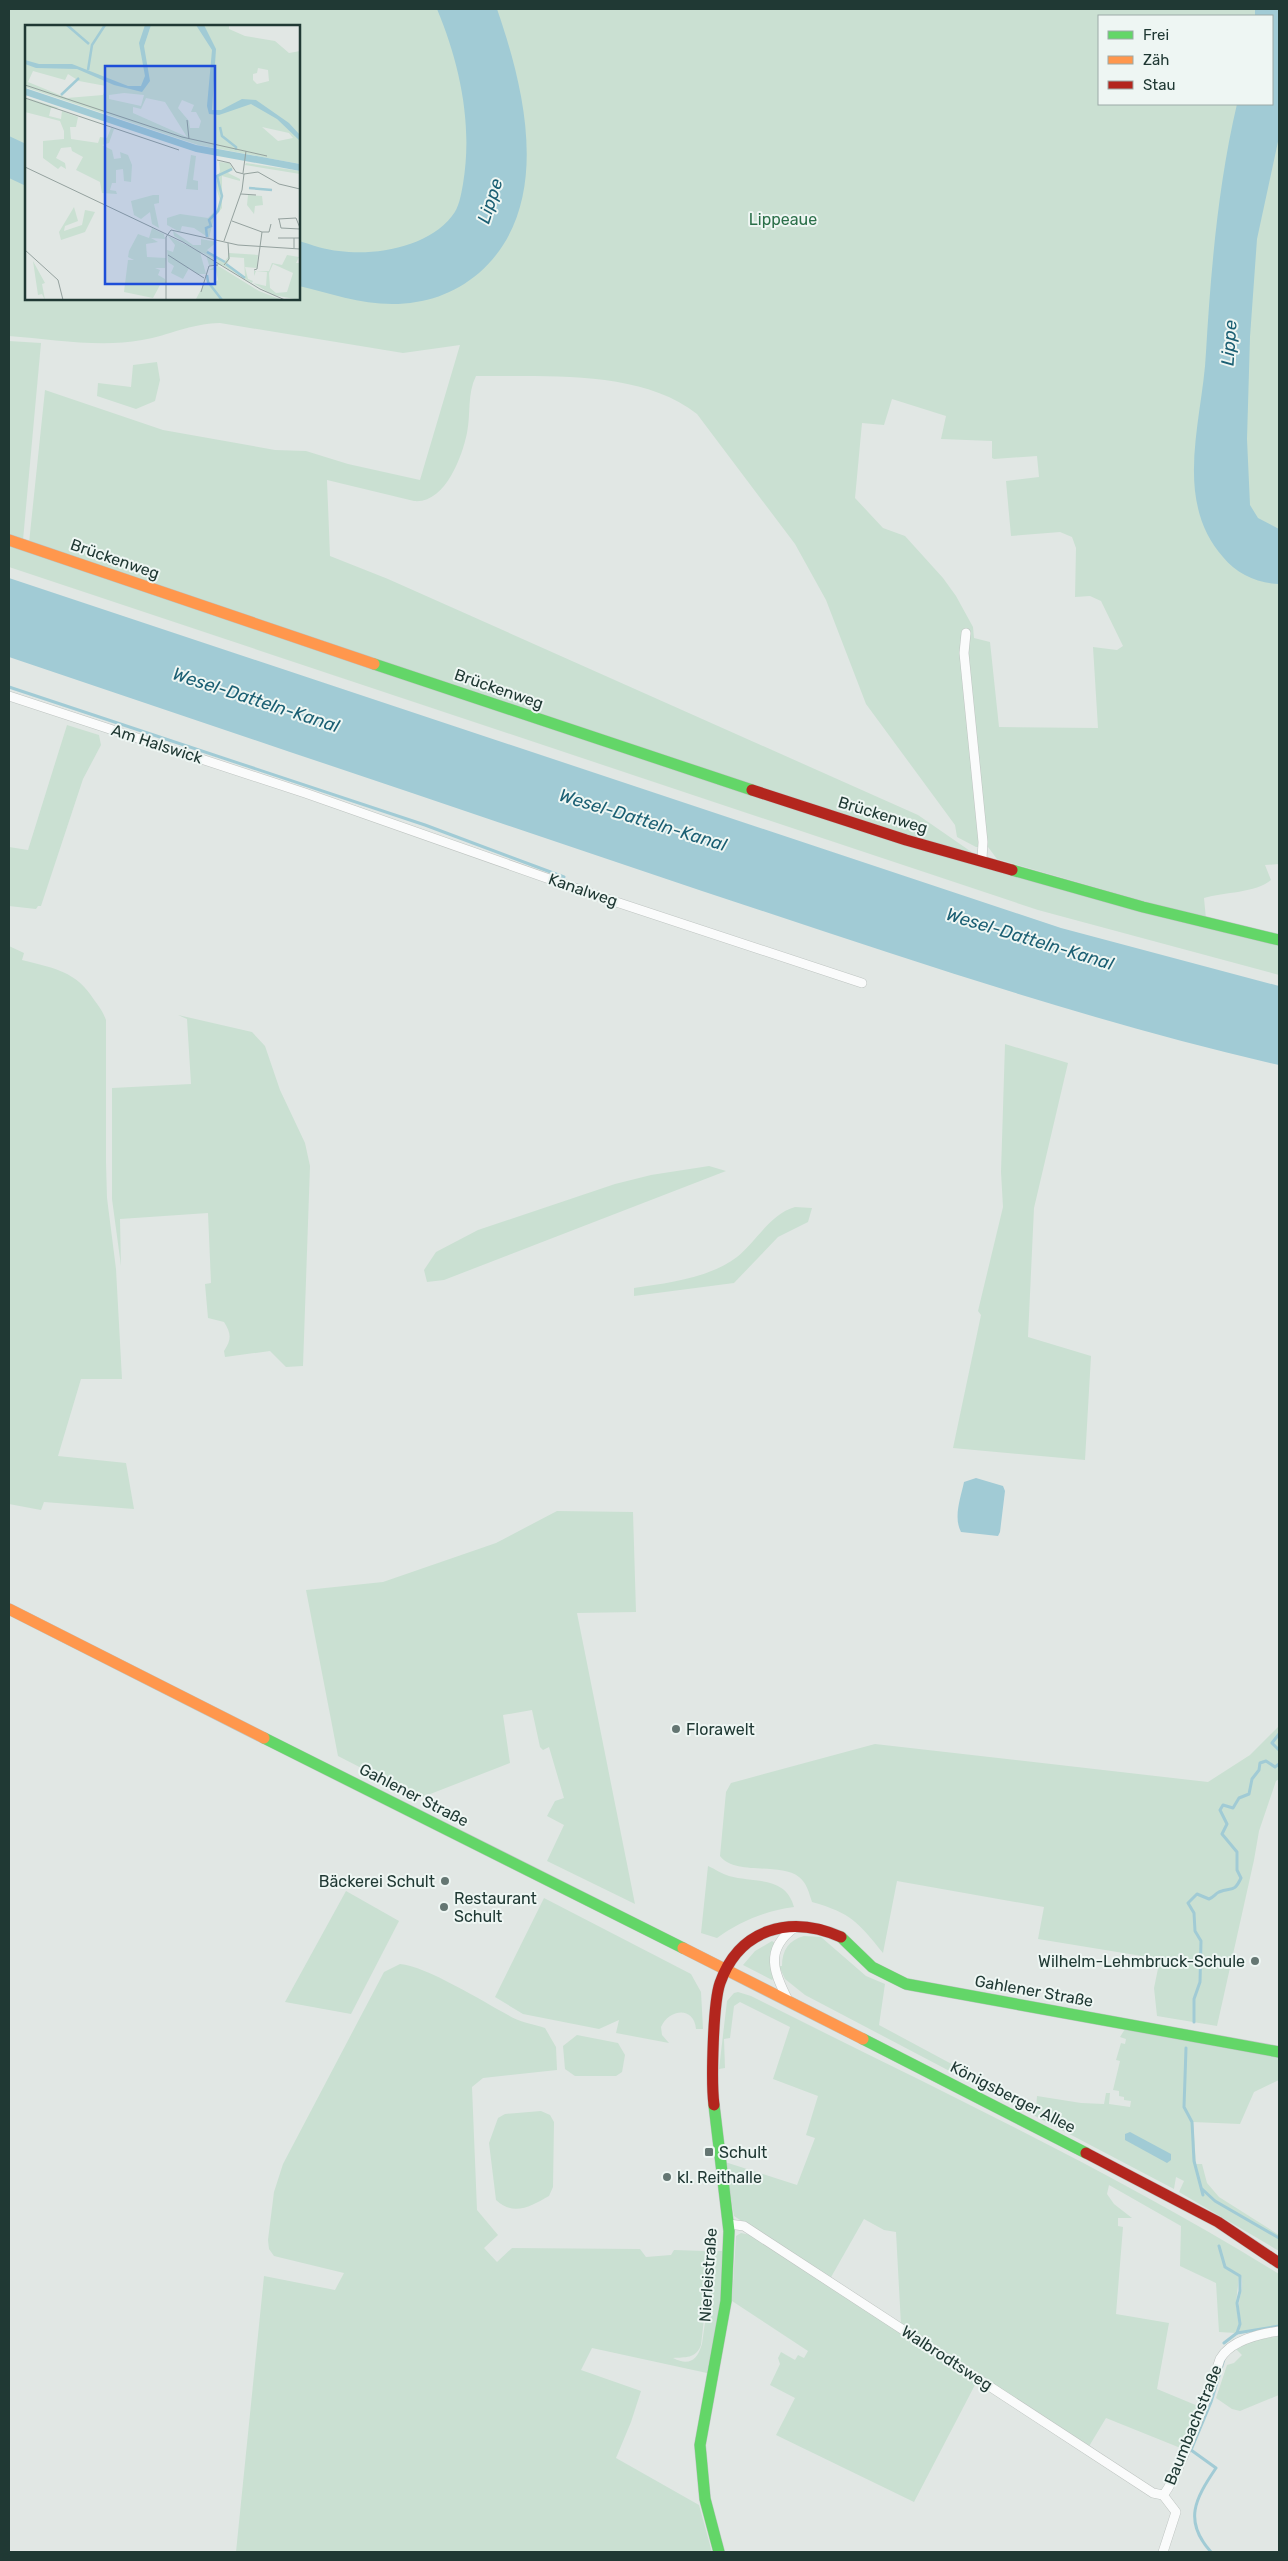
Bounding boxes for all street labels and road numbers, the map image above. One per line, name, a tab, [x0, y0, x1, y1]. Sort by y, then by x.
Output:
street label: Brückenweg	[68, 535, 162, 583]
street label: Brückenweg	[452, 665, 546, 713]
street label: Am Halswick	[109, 720, 206, 768]
street label: Brückenweg	[836, 792, 930, 838]
street label: Kanalweg	[546, 869, 620, 911]
street label: Gahlener Straße	[356, 1759, 472, 1831]
street label: Gahlener Straße	[973, 1971, 1095, 2011]
street label: Königsberger Allee	[947, 2057, 1079, 2137]
street label: Nierleistraße	[695, 2227, 721, 2323]
street label: Walbrodtsweg	[898, 2322, 996, 2394]
street label: Baumbachstraße	[1160, 2362, 1226, 2488]

